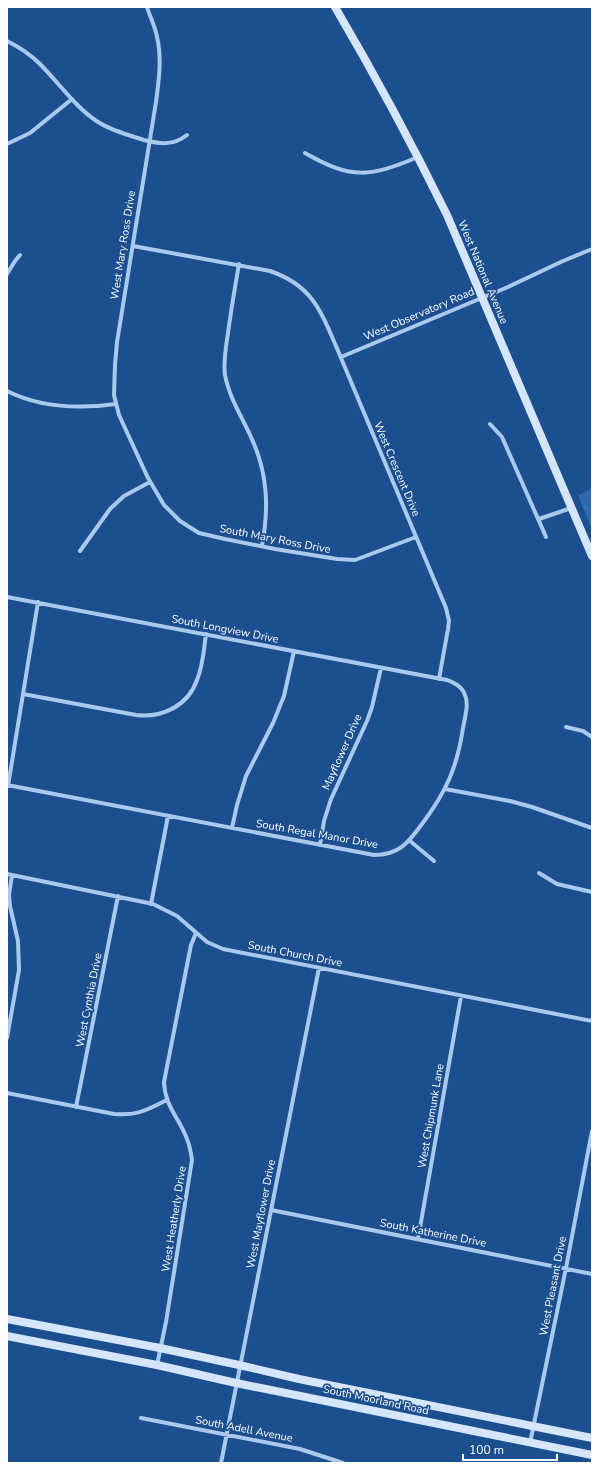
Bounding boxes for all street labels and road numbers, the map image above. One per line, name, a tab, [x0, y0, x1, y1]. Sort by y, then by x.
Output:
street label: West Mary Ross Drive	[107, 189, 139, 301]
street label: West National Avenue	[454, 218, 512, 326]
street label: West Observatory Road	[361, 284, 477, 344]
street label: West Crescent Drive	[370, 419, 424, 519]
street label: South Mary Ross Drive	[218, 521, 332, 557]
street label: South Longview Drive	[170, 611, 280, 647]
street label: Mayflower Drive	[319, 712, 366, 792]
street label: South Regal Manor Drive	[255, 816, 379, 852]
street label: South Church Drive	[246, 937, 344, 971]
street label: West Cynthia Drive	[73, 951, 106, 1048]
street label: West Chipmunk Lane	[414, 1062, 448, 1169]
street label: West Mayflower Drive	[243, 1158, 279, 1270]
street label: West Heatherly Drive	[158, 1165, 190, 1273]
street label: South Katherine Drive	[378, 1215, 488, 1251]
street label: West Pleasant Drive	[536, 1235, 570, 1337]
street label: South Moorland Road	[322, 1381, 430, 1419]
street label: South Adell Avenue	[194, 1412, 294, 1446]

